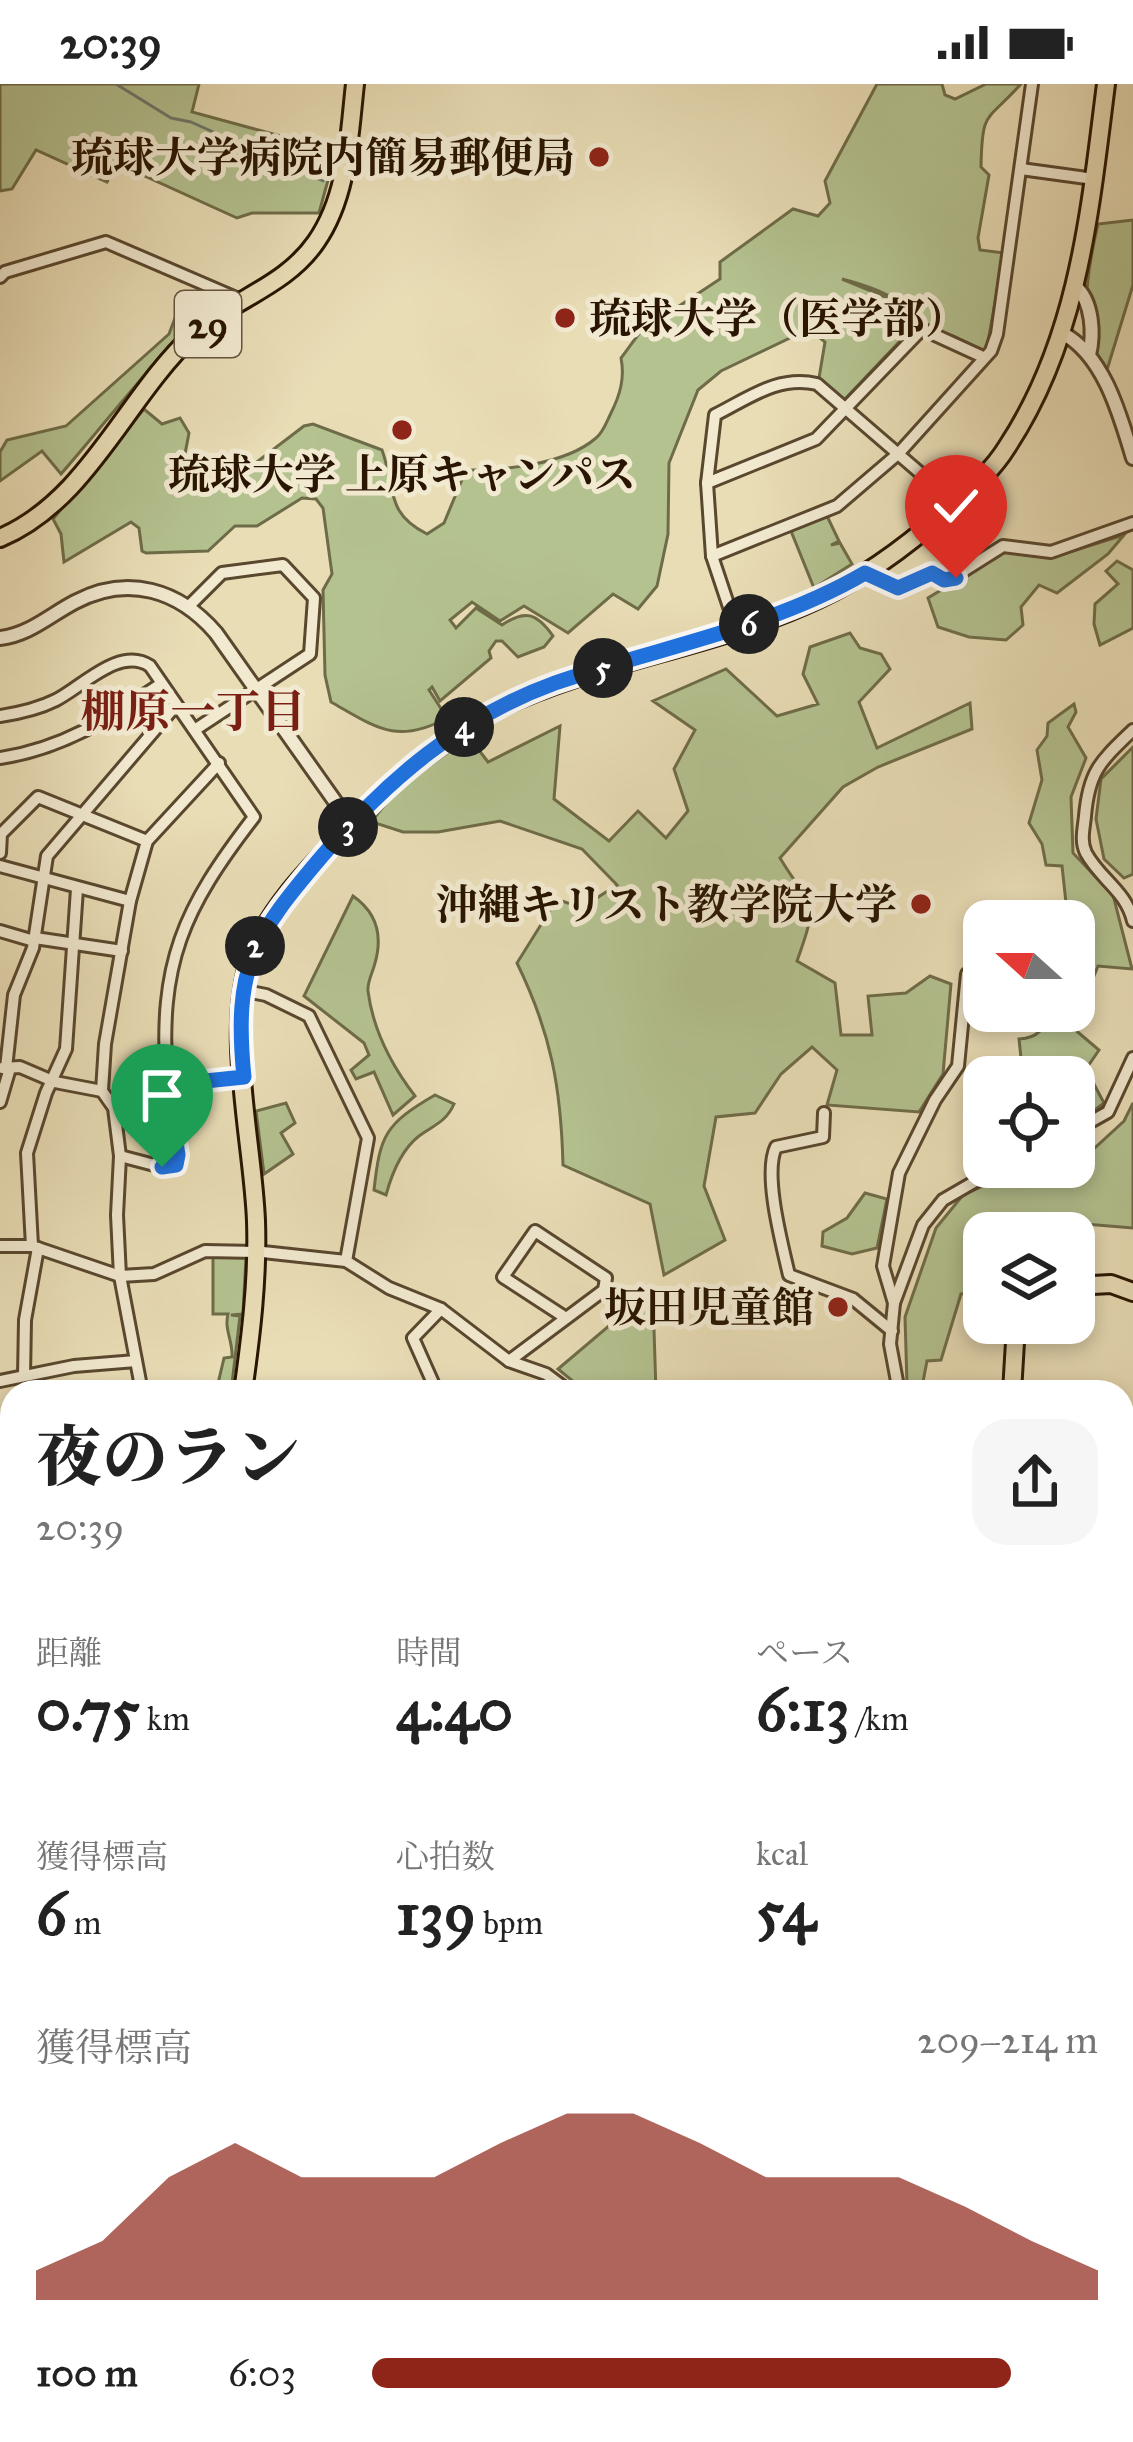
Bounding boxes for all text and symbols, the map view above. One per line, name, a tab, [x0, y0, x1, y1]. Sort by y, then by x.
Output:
text: 20:39	[60, 15, 162, 70]
place label: 琉球大学病院内簡易郵便局	[71, 132, 575, 184]
marker: 琉球大学病院内簡易郵便局	[586, 144, 612, 170]
road number: 29	[175, 291, 241, 357]
place label: 琉球大学（医学部）	[589, 293, 967, 345]
marker: 琉球大学（医学部）	[552, 305, 578, 331]
marker: 琉球大学 上原キャンパス	[389, 417, 415, 443]
place label: 琉球大学 上原キャンパス	[168, 449, 636, 501]
pin	[905, 455, 1007, 578]
icon: check	[923, 473, 989, 539]
pin: 6	[719, 594, 779, 654]
text: 6	[741, 604, 757, 644]
pin: 5	[573, 638, 633, 698]
text: 5	[595, 648, 611, 688]
district label: 棚原一丁目	[80, 684, 306, 739]
pin: 4	[434, 697, 494, 757]
text: 4	[455, 707, 473, 747]
pin: 3	[318, 797, 378, 857]
text: 3	[341, 807, 355, 847]
place label: 沖縄キリスト教学院大学	[436, 879, 897, 931]
marker: 沖縄キリスト教学院大学	[908, 891, 934, 917]
north arrow	[963, 900, 1095, 1032]
map controls	[963, 900, 1095, 1344]
pin: 2	[225, 916, 285, 976]
text: 2	[247, 926, 263, 966]
pin	[111, 1044, 213, 1167]
button: locate	[963, 1056, 1095, 1188]
icon: arrive	[129, 1062, 195, 1128]
button: layers	[963, 1212, 1095, 1344]
place label: 坂田児童館	[604, 1282, 814, 1334]
marker: 坂田児童館	[825, 1294, 851, 1320]
text: 夜のラン	[36, 1417, 300, 1498]
button: share	[972, 1419, 1098, 1545]
text: 20:39	[36, 1503, 124, 1551]
text: 距離	[36, 1633, 102, 1673]
text: 時間	[396, 1633, 462, 1673]
text: ペース	[756, 1633, 853, 1673]
text: 0.75	[36, 1673, 140, 1746]
text: 4:40	[396, 1673, 513, 1746]
text: 6:13	[756, 1673, 850, 1746]
text: km	[140, 1699, 190, 1739]
text: /km	[850, 1699, 909, 1739]
text: kcal	[756, 1834, 808, 1874]
text: 獲得標高	[36, 1837, 168, 1877]
text: 心拍数	[396, 1837, 495, 1877]
text: 54	[756, 1874, 816, 1947]
text: 6	[36, 1877, 67, 1950]
text: 139	[396, 1877, 476, 1950]
text: m	[67, 1903, 102, 1943]
text: bpm	[476, 1903, 543, 1943]
text: 209–214 m	[917, 2016, 1098, 2064]
text: 獲得標高	[36, 2024, 192, 2072]
text: 100 m	[36, 2349, 138, 2397]
text: 6:03	[228, 2349, 296, 2397]

